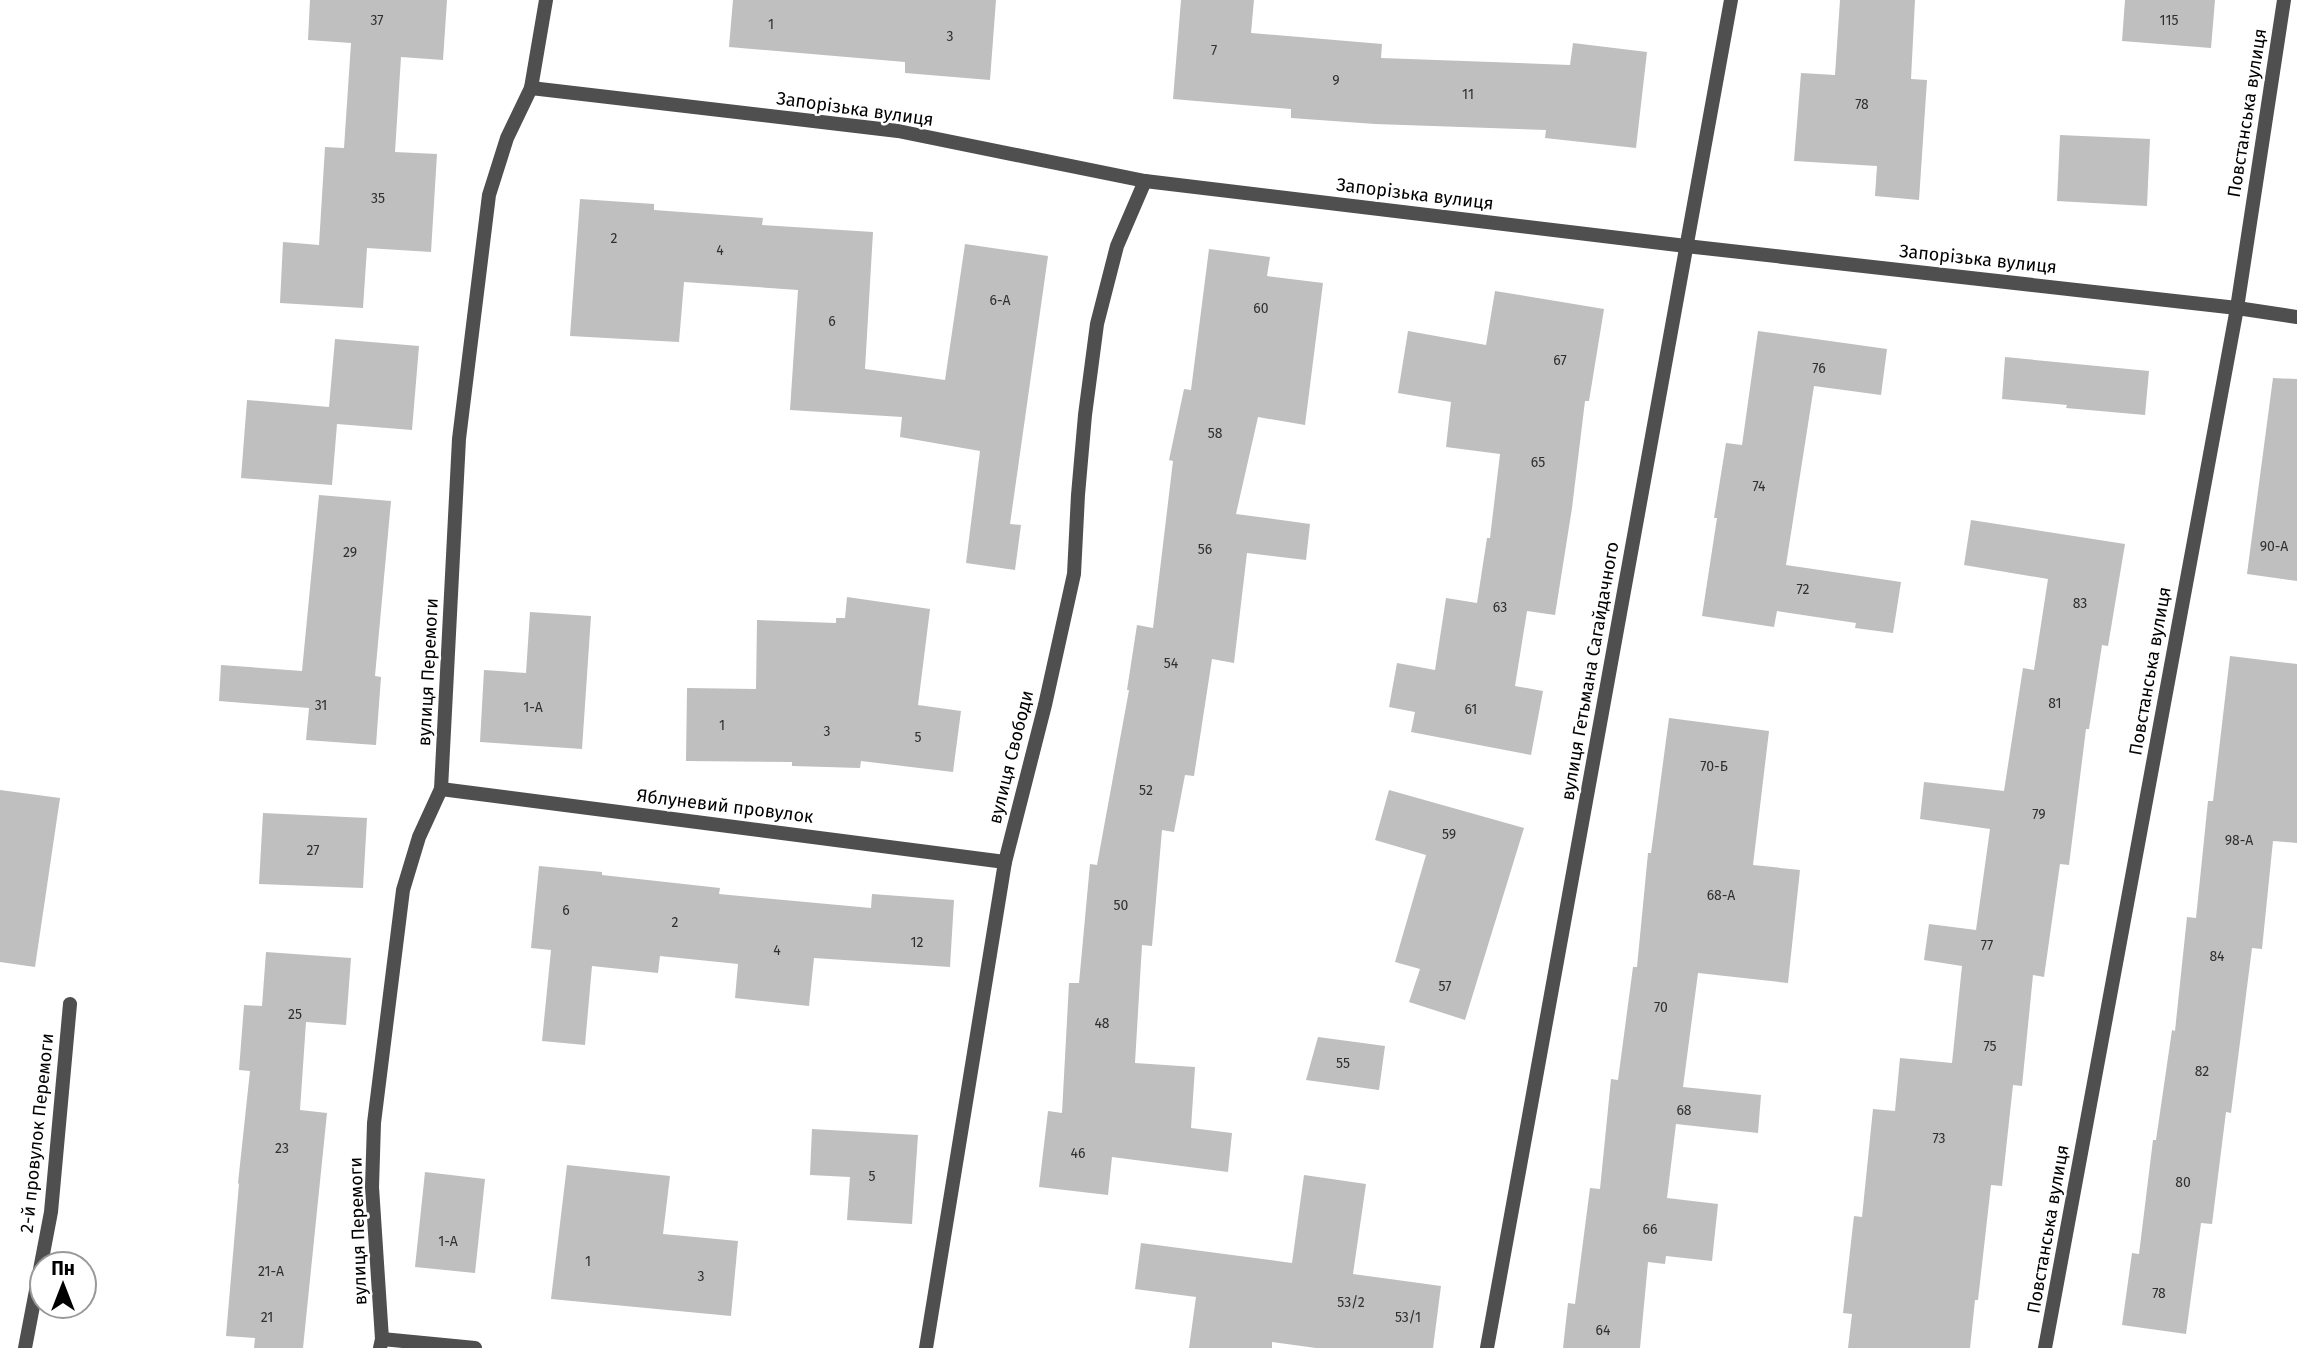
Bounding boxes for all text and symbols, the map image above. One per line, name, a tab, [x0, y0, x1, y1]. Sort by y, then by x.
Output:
house number: 37	[370, 12, 384, 29]
house number: 115	[2160, 12, 2178, 29]
house number: 1	[768, 16, 774, 33]
street label: Повстанська вулиця	[2223, 27, 2271, 199]
house number: 3	[947, 28, 954, 45]
house number: 7	[1211, 42, 1217, 59]
house number: 9	[1332, 72, 1340, 89]
house number: 11	[1462, 86, 1474, 103]
street label: Запорізька вулиця	[775, 87, 935, 131]
house number: 78	[1855, 96, 1869, 113]
street label: Запорізька вулиця	[1335, 173, 1495, 215]
house number: 35	[371, 190, 385, 207]
house number: 2	[611, 230, 618, 247]
street label: Запорізька вулиця	[1898, 240, 2058, 278]
house number: 4	[716, 242, 724, 259]
house number: 6-А	[990, 292, 1011, 309]
house number: 60	[1253, 300, 1269, 317]
house number: 6	[828, 313, 836, 330]
house number: 67	[1553, 352, 1567, 369]
house number: 76	[1812, 360, 1826, 377]
house number: 58	[1208, 425, 1223, 442]
house number: 65	[1531, 454, 1545, 471]
house number: 74	[1752, 478, 1766, 495]
house number: 90-А	[2260, 538, 2288, 555]
street label: вулиця Гетьмана Сагайдачного	[1556, 540, 1624, 802]
house number: 56	[1198, 541, 1212, 558]
house number: 29	[343, 544, 357, 561]
house number: 72	[1797, 581, 1810, 598]
street label: Повстанська вулиця	[2124, 585, 2176, 757]
house number: 83	[2073, 595, 2087, 612]
street label: вулиця Перемоги	[413, 597, 443, 747]
house number: 63	[1493, 599, 1507, 616]
house number: 54	[1164, 655, 1179, 672]
street label: вулиця Свободи	[984, 688, 1038, 826]
house number: 81	[2048, 695, 2062, 712]
house number: 31	[315, 697, 327, 714]
house number: 1-А	[523, 699, 543, 716]
house number: 61	[1465, 701, 1477, 718]
house number: 1	[719, 717, 725, 734]
house number: 3	[824, 723, 831, 740]
house number: 5	[914, 729, 922, 746]
house number: 70-Б	[1700, 758, 1728, 775]
house number: 52	[1139, 782, 1153, 799]
street label: Яблуневий провулок	[635, 784, 815, 828]
house number: 79	[2032, 806, 2046, 823]
house number: 59	[1442, 826, 1456, 843]
house number: 98-А	[2225, 832, 2253, 849]
house number: 27	[306, 842, 320, 859]
house number: 68-А	[1707, 887, 1735, 904]
house number: 50	[1114, 897, 1129, 914]
house number: 6	[562, 902, 570, 919]
house number: 2	[672, 914, 679, 931]
house number: 12	[911, 934, 924, 951]
house number: 77	[1981, 937, 1993, 954]
house number: 4	[773, 942, 781, 959]
house number: 84	[2209, 948, 2225, 965]
house number: 57	[1439, 978, 1451, 995]
house number: 70	[1654, 999, 1668, 1016]
house number: 25	[288, 1006, 302, 1023]
house number: 48	[1094, 1015, 1110, 1032]
street label: 2-й провулок Перемоги	[16, 1032, 58, 1234]
house number: 75	[1983, 1038, 1997, 1055]
house number: 55	[1336, 1055, 1350, 1072]
house number: 82	[2195, 1063, 2209, 1080]
house number: 68	[1676, 1102, 1692, 1119]
house number: 73	[1932, 1130, 1946, 1147]
house number: 23	[275, 1140, 289, 1157]
street label: Повстанська вулиця	[2022, 1143, 2074, 1315]
house number: 46	[1071, 1145, 1085, 1162]
street label: вулиця Перемоги	[344, 1156, 372, 1306]
house number: 5	[868, 1168, 876, 1185]
house number: 80	[2175, 1174, 2191, 1191]
house number: 66	[1643, 1221, 1657, 1238]
house number: 1-А	[438, 1233, 458, 1250]
north arrow	[28, 1250, 98, 1320]
house number: 1	[585, 1253, 591, 1270]
text: Пн	[51, 1257, 75, 1280]
house number: 21-А	[258, 1263, 284, 1280]
house number: 3	[698, 1268, 705, 1285]
house number: 78	[2152, 1285, 2166, 1302]
house number: 53/2	[1337, 1294, 1365, 1311]
house number: 21	[261, 1309, 273, 1326]
house number: 53/1	[1395, 1309, 1421, 1326]
house number: 64	[1596, 1322, 1611, 1339]

